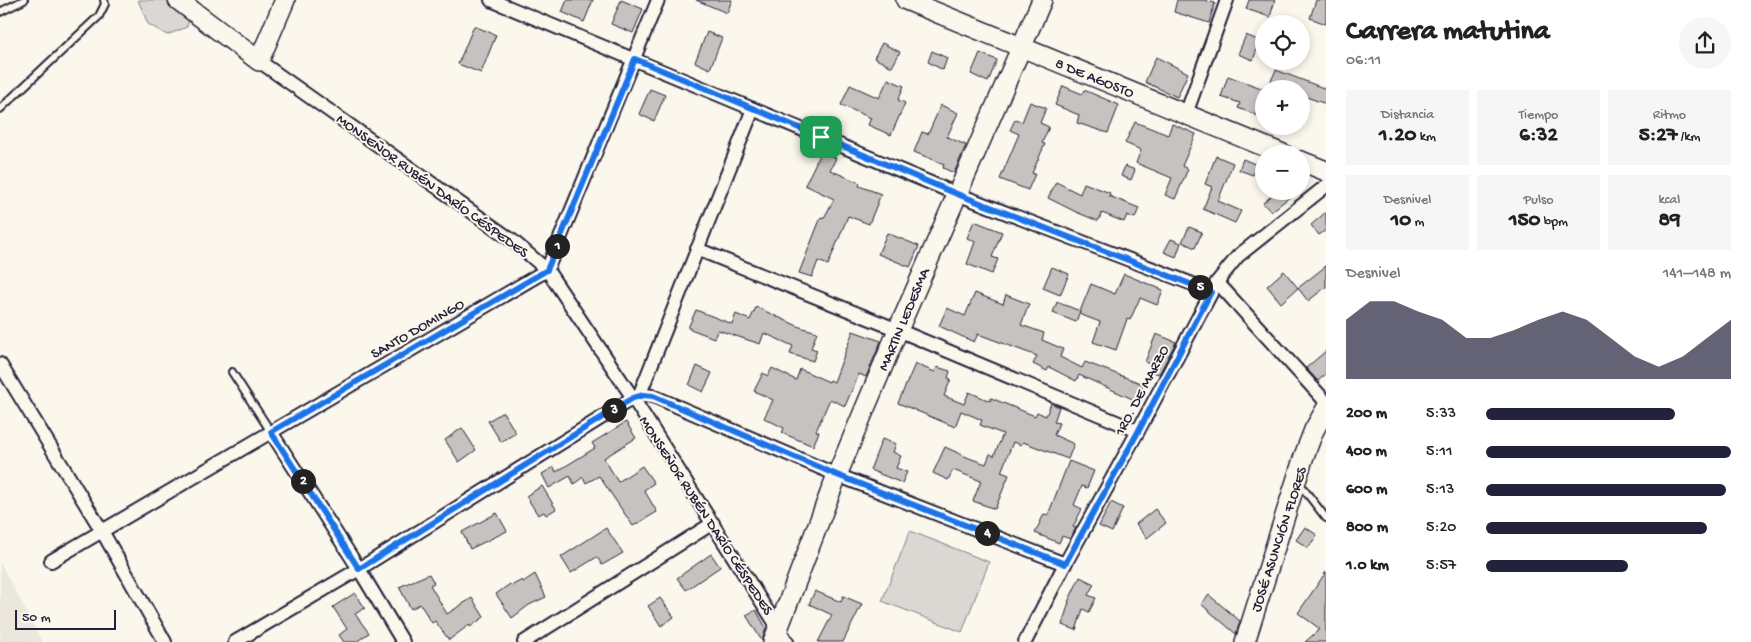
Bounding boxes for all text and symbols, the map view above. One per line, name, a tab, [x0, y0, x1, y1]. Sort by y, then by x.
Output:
map controls	[1255, 15, 1310, 200]
button: locate	[1255, 15, 1310, 70]
text: Carrera matutina	[1346, 16, 1549, 49]
button: share	[1679, 17, 1731, 69]
text: 06:11	[1346, 52, 1381, 71]
street label: 8 DE AGOSTO	[1052, 55, 1136, 103]
button: +	[1255, 80, 1310, 135]
text: Distancia	[1381, 107, 1434, 124]
text: Tiempo	[1519, 107, 1558, 124]
text: Ritmo	[1653, 107, 1686, 124]
street label: MONSEÑOR RUBÉN DARÍO CÉSPEDES	[332, 111, 532, 263]
pin	[800, 116, 842, 158]
icon: arrive	[807, 123, 835, 151]
text: 1.20	[1379, 124, 1416, 149]
text: 6:32	[1519, 124, 1558, 149]
text: 5:27	[1639, 124, 1678, 149]
text: km	[1416, 129, 1436, 146]
text: /km	[1678, 129, 1700, 146]
button: −	[1255, 145, 1310, 200]
text: Desnivel	[1384, 192, 1431, 209]
text: Pulso	[1524, 192, 1553, 209]
text: kcal	[1659, 192, 1680, 209]
text: 10	[1391, 209, 1411, 234]
text: 150	[1509, 209, 1540, 234]
text: 89	[1658, 209, 1681, 234]
text: m	[1411, 214, 1424, 231]
text: bpm	[1540, 214, 1568, 231]
pin: 1	[544, 234, 570, 258]
text: 1	[555, 238, 560, 255]
street label: MARTIN LEDESMA	[875, 265, 935, 374]
text: Desnivel	[1346, 265, 1400, 284]
text: 141–148 m	[1663, 265, 1731, 284]
pin: 5	[1188, 274, 1212, 300]
text: 5	[1197, 279, 1204, 296]
street label: SANTO DOMINGO	[368, 296, 468, 364]
street label: 1RO. DE MARZO	[1111, 343, 1174, 440]
pin: 3	[602, 398, 626, 422]
text: 3	[611, 402, 618, 419]
text: 200 m	[1346, 405, 1387, 424]
text: 5:33	[1426, 405, 1456, 424]
street label: MONSEÑOR RUBÉN DARÍO CÉSPEDES	[634, 413, 776, 619]
text: 400 m	[1346, 443, 1387, 462]
text: 5:11	[1426, 443, 1452, 462]
street label: JOSÉ ASUNCIÓN FLORES	[1248, 465, 1312, 614]
pin: 2	[290, 468, 316, 494]
text: 2	[300, 473, 307, 490]
text: 600 m	[1346, 481, 1387, 500]
text: 5:13	[1426, 481, 1454, 500]
text: 800 m	[1346, 519, 1388, 538]
text: 5:20	[1426, 519, 1456, 538]
pin: 4	[974, 520, 1000, 546]
text: 4	[984, 525, 991, 542]
text: 1.0 km	[1346, 557, 1389, 576]
text: 5:57	[1426, 557, 1456, 576]
scale bar	[15, 607, 116, 630]
text: 50 m	[22, 610, 51, 627]

